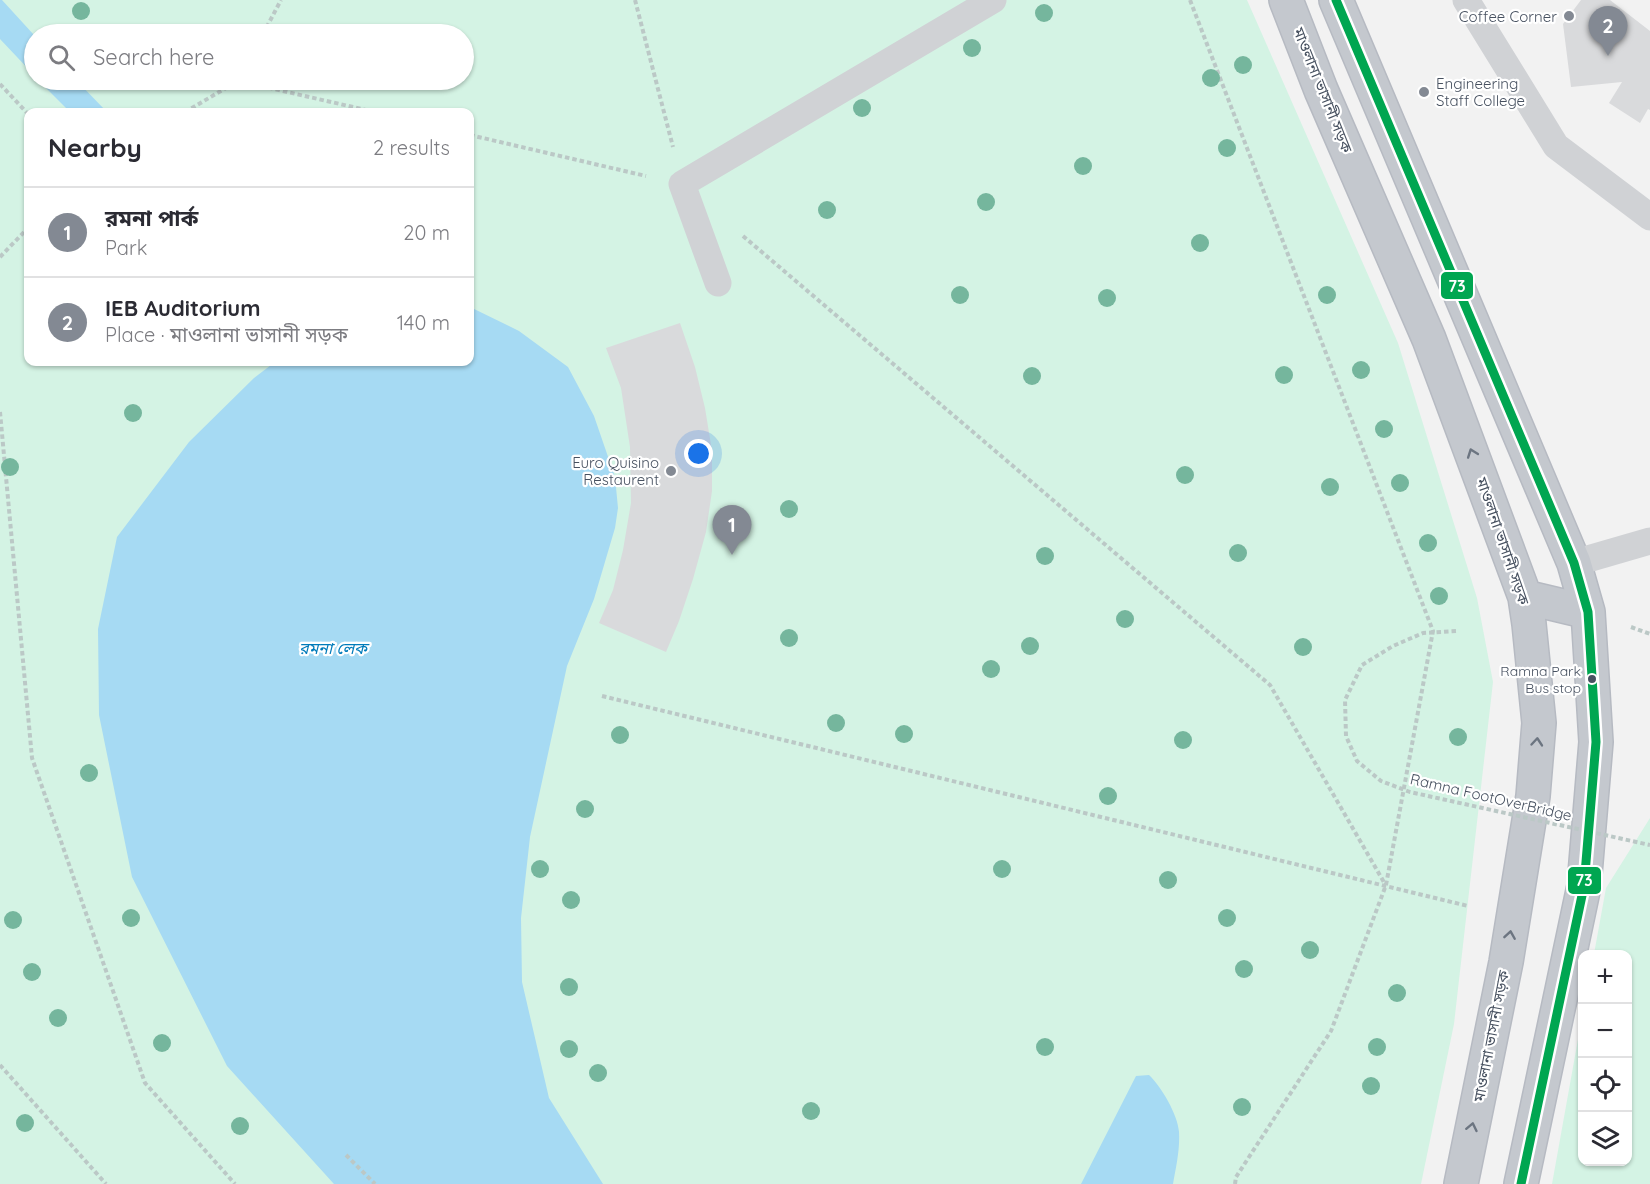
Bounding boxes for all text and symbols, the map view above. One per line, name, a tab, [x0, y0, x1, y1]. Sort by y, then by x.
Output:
place label: Coffee Corner	[1459, 7, 1557, 26]
pin: 2	[1588, 7, 1628, 56]
marker: Coffee Corner	[1562, 9, 1576, 23]
search box	[24, 24, 474, 90]
street label: মাওলানা ভাসানী সড়ক	[1289, 24, 1357, 156]
icon: search	[45, 41, 78, 74]
text: Search here	[93, 43, 214, 71]
place label: Engineering Staff College	[1436, 74, 1525, 110]
marker: Engineering Staff College	[1417, 85, 1431, 99]
text: Nearby	[48, 131, 142, 164]
text: 2 results	[373, 135, 450, 160]
text: রমনা পার্ক	[105, 204, 198, 232]
text: 1	[64, 220, 71, 245]
text: 20 m	[403, 220, 450, 245]
text: Park	[105, 235, 147, 260]
line badge: 73	[1440, 271, 1474, 300]
text: 73	[1448, 276, 1466, 296]
text: IEB Auditorium	[105, 294, 261, 322]
text: 2	[62, 310, 73, 335]
text: 140 m	[397, 310, 450, 335]
text: Place · মাওলানা ভাসানী সড়ক	[105, 322, 348, 347]
your location	[684, 439, 713, 468]
one-way arrow	[1466, 448, 1479, 459]
place label: Euro Quisino Restaurent	[572, 453, 659, 489]
marker: Euro Quisino Restaurent	[664, 464, 678, 478]
street label: মাওলানা ভাসানী সড়ক	[1472, 474, 1534, 608]
pin: 1	[712, 506, 752, 555]
water label: রমনা লেক	[299, 638, 370, 658]
place label: Ramna Park Bus stop	[1500, 662, 1581, 697]
marker: Ramna Park Bus stop	[1586, 673, 1598, 685]
one-way arrow	[1530, 738, 1543, 747]
street label: Ramna FootOverBridge	[1408, 769, 1574, 825]
line badge: 73	[1567, 866, 1602, 895]
text: 73	[1575, 870, 1593, 890]
one-way arrow	[1503, 931, 1516, 941]
map controls	[1578, 950, 1632, 1166]
button: +	[1578, 950, 1632, 1004]
street label: মাওলানা ভাসানী সড়ক	[1469, 968, 1513, 1104]
button: −	[1578, 1004, 1632, 1058]
button: locate	[1578, 1058, 1632, 1112]
button: layers	[1578, 1112, 1632, 1166]
one-way arrow	[1465, 1122, 1478, 1132]

